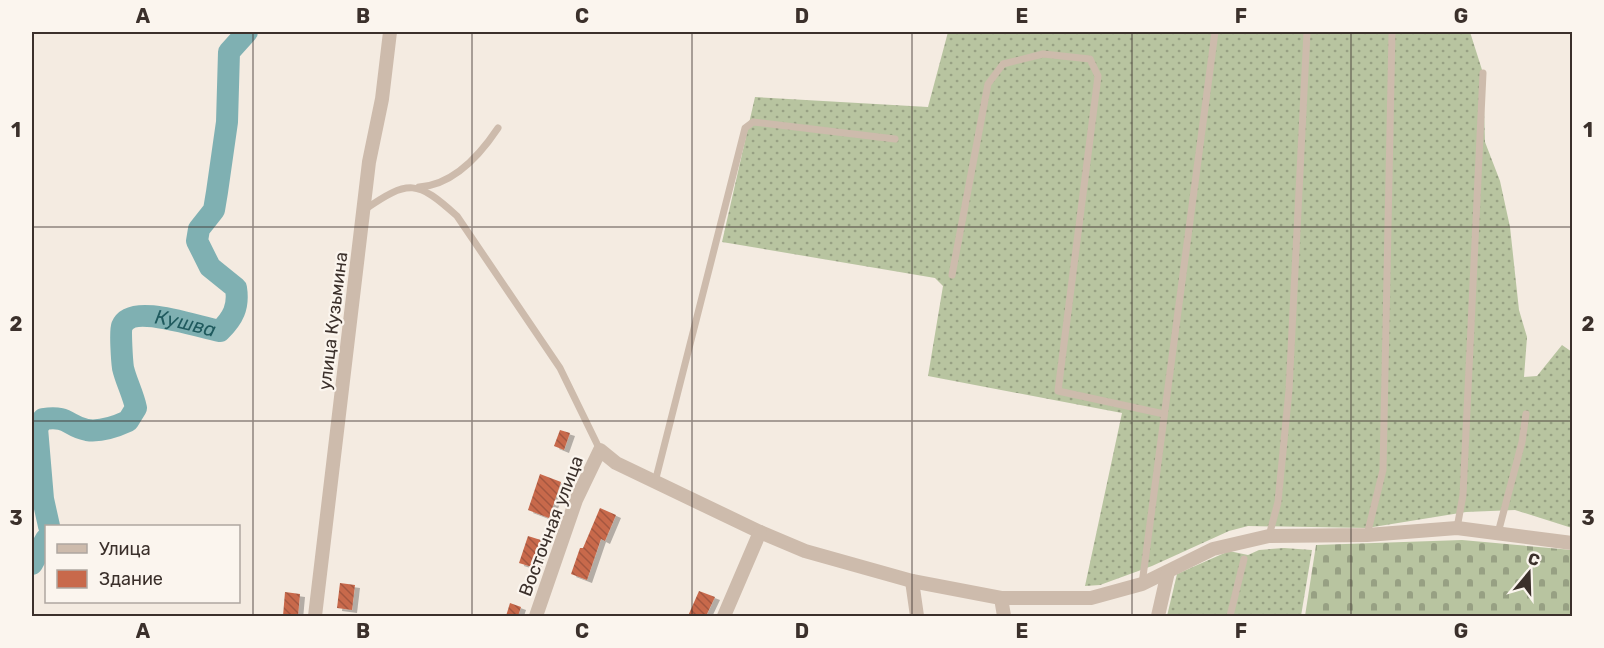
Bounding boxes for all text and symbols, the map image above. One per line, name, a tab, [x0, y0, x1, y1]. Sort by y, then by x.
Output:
text: A	[136, 4, 151, 28]
text: B	[356, 4, 370, 28]
text: C	[575, 4, 589, 28]
text: D	[795, 4, 809, 28]
text: E	[1016, 4, 1028, 28]
text: F	[1235, 4, 1247, 28]
text: G	[1454, 4, 1468, 28]
text: 1	[11, 118, 21, 142]
text: 1	[1583, 118, 1593, 142]
street label: улица Кузьмина	[314, 251, 352, 391]
water label: Кушва	[153, 305, 219, 342]
text: 2	[10, 312, 23, 336]
text: 2	[1582, 312, 1595, 336]
street label: Восточная улица	[514, 453, 588, 599]
text: 3	[9, 506, 23, 530]
text: 3	[1581, 506, 1595, 530]
legend	[45, 525, 240, 603]
text: Улица	[99, 538, 151, 560]
north arrow	[1499, 543, 1559, 603]
text: С	[1525, 548, 1542, 570]
text: Здание	[99, 568, 163, 590]
text: A	[136, 619, 151, 643]
text: B	[356, 619, 370, 643]
text: C	[575, 619, 589, 643]
text: D	[795, 619, 809, 643]
text: E	[1016, 619, 1028, 643]
text: F	[1235, 619, 1247, 643]
text: G	[1454, 619, 1468, 643]

